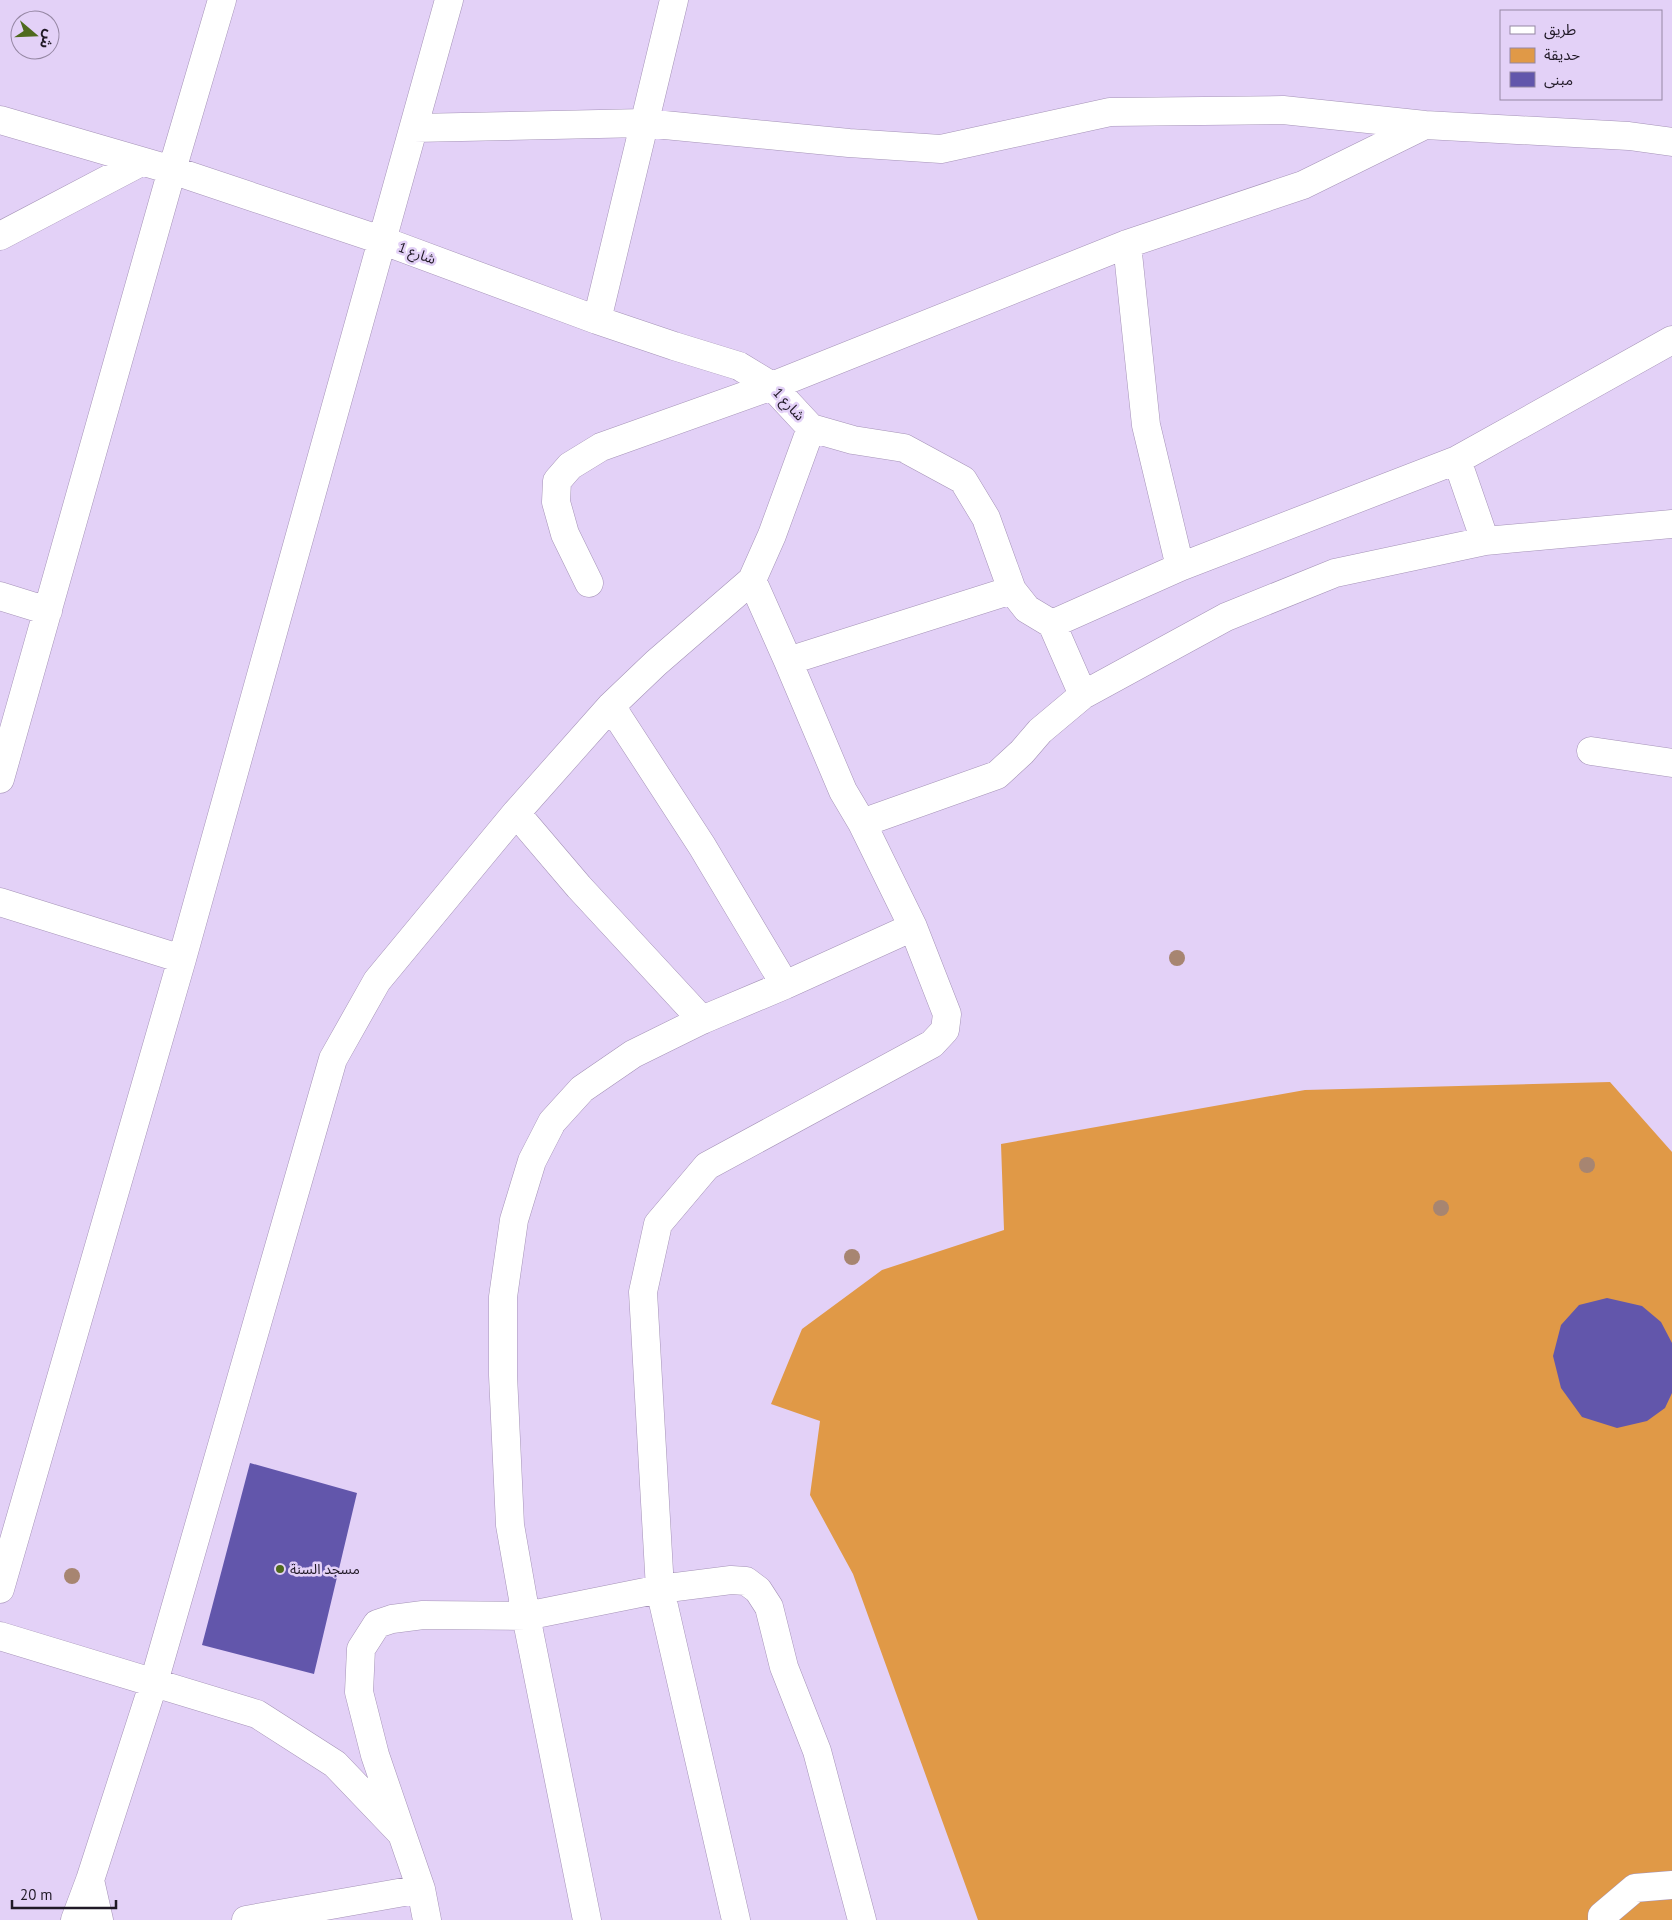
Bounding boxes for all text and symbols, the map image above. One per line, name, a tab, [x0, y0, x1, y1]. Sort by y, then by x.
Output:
north arrow	[10, 10, 60, 60]
legend	[1500, 10, 1662, 100]
text: طريق	[1544, 20, 1576, 40]
text: ش	[36, 27, 59, 51]
text: حديقة	[1544, 45, 1580, 64]
text: مبنى	[1544, 70, 1573, 89]
street label: شارع 1	[395, 238, 438, 270]
street label: شارع 1	[768, 384, 809, 426]
place label: مسجد السنة	[290, 1560, 360, 1578]
marker: مسجد السنة	[274, 1563, 286, 1575]
scale bar	[12, 1878, 116, 1910]
text: 20 m	[20, 1885, 53, 1904]

